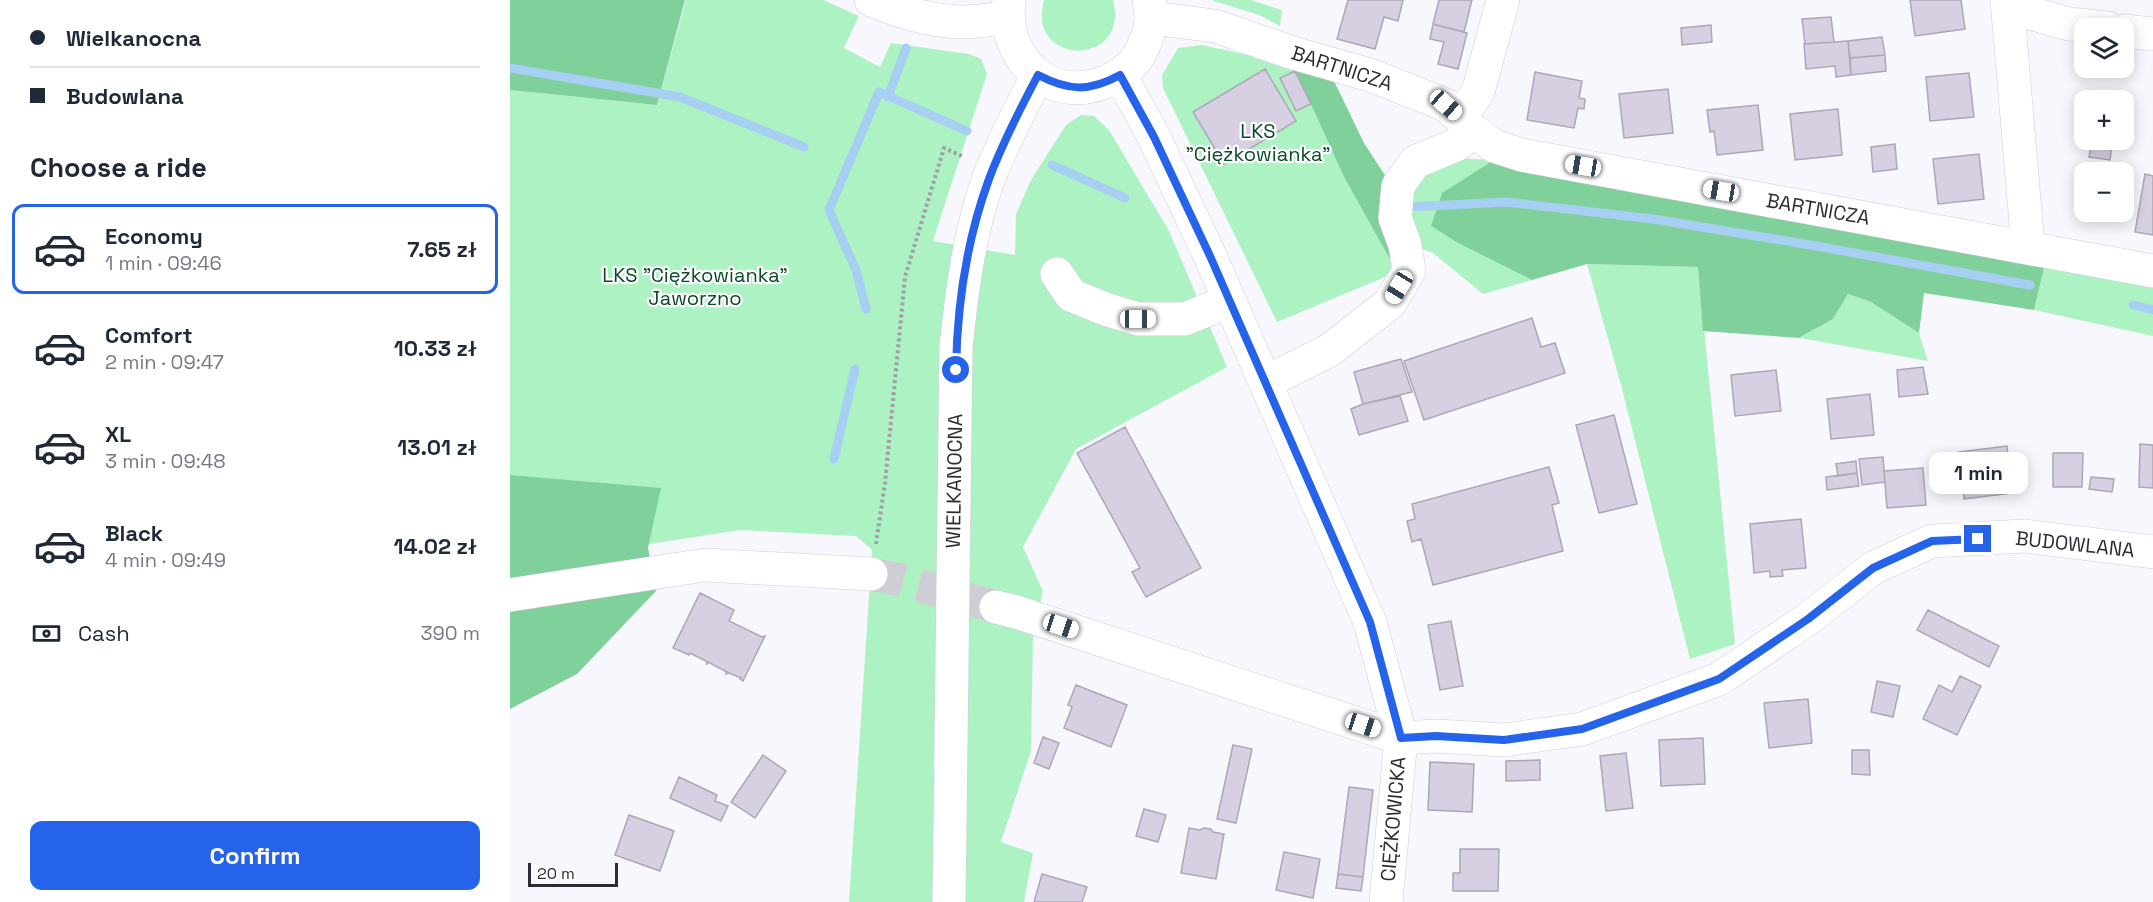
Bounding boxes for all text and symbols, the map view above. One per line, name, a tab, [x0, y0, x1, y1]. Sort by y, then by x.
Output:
map controls	[2074, 18, 2134, 222]
button: layers	[2074, 18, 2134, 78]
text: Wielkanocna	[66, 24, 201, 52]
street label: BARTNICZA	[1288, 39, 1396, 97]
text: Budowlana	[66, 82, 184, 110]
car	[1427, 86, 1465, 124]
button: +	[2074, 90, 2134, 150]
park label: LKS "Ciężkowianka"	[1185, 118, 1331, 167]
text: Choose a ride	[30, 150, 207, 185]
car	[1564, 154, 1602, 178]
button: −	[2074, 162, 2134, 222]
car	[1702, 179, 1740, 203]
street label: BARTNICZA	[1764, 187, 1872, 231]
icon: car	[33, 222, 87, 276]
text: Economy	[105, 222, 203, 250]
text: 7.65 zł	[407, 235, 477, 263]
text: 1 min · 09:46	[105, 250, 222, 276]
park label: LKS "Ciężkowianka" Jaworzno	[602, 262, 788, 311]
car	[1382, 267, 1416, 307]
car	[1120, 310, 1156, 328]
icon: car	[33, 321, 87, 375]
text: Comfort	[105, 321, 193, 349]
text: 10.33 zł	[394, 334, 477, 362]
text: 2 min · 09:47	[105, 349, 224, 375]
route start	[942, 356, 969, 383]
street label: WIELKANOCNA	[940, 413, 968, 549]
icon: car	[33, 420, 87, 474]
text: XL	[105, 420, 131, 448]
text: 13.01 zł	[397, 433, 477, 461]
text: 3 min · 09:48	[105, 448, 226, 474]
callout: 1 min	[1928, 452, 2028, 494]
text: 1 min	[1954, 460, 2003, 486]
icon: car	[33, 519, 87, 573]
text: Black	[105, 519, 163, 547]
route end	[1964, 525, 1991, 552]
street label: BUDOWLANA	[2014, 525, 2136, 563]
text: 14.02 zł	[393, 532, 477, 560]
text: 4 min · 09:49	[105, 547, 226, 573]
car	[1041, 612, 1081, 640]
icon: cash	[30, 617, 63, 650]
text: Cash	[78, 619, 130, 647]
text: 390 m	[421, 620, 480, 646]
car	[1343, 711, 1383, 739]
street label: CIĘŻKOWICKA	[1375, 755, 1411, 883]
button: Confirm	[30, 821, 480, 890]
scale bar	[528, 860, 618, 888]
text: 20 m	[537, 863, 575, 884]

